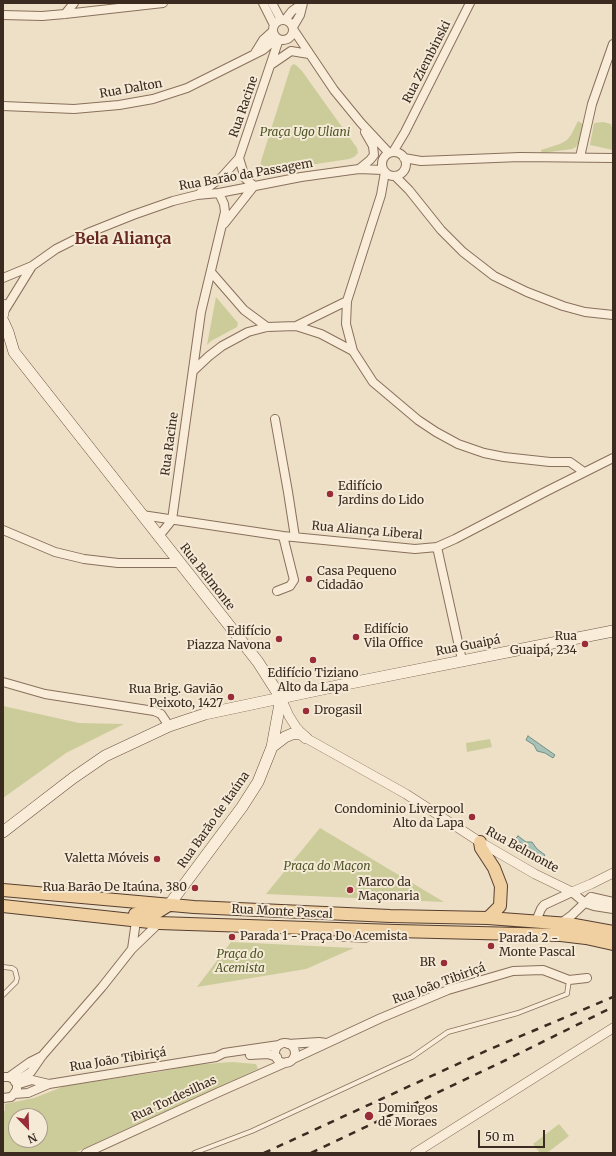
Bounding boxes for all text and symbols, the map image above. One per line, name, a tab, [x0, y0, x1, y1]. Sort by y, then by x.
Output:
street label: Rua Ziembinski	[400, 18, 454, 106]
street label: Rua Racine	[227, 74, 261, 140]
street label: Rua Dalton	[98, 76, 164, 102]
park label: Praça Ugo Uliani	[260, 126, 350, 140]
street label: Rua Barão da Passagem	[178, 156, 314, 194]
district label: Bela Aliança	[74, 229, 172, 249]
street label: Rua Racine	[158, 411, 182, 477]
place label: Edifício Jardins do Lido	[338, 480, 424, 508]
marker: Edifício Jardins do Lido	[325, 489, 335, 499]
street label: Rua Aliança Liberal	[311, 519, 423, 543]
street label: Rua Belmonte	[176, 541, 238, 613]
place label: Casa Pequeno Cidadão	[317, 565, 397, 593]
marker: Casa Pequeno Cidadão	[304, 574, 314, 584]
place label: Edifício Vila Office	[364, 623, 423, 651]
place label: Edifício Piazza Navona	[187, 625, 271, 653]
place label: Rua Guaipá, 234	[510, 630, 577, 658]
marker: Edifício Vila Office	[351, 632, 361, 642]
street label: Rua Guaipá	[435, 633, 501, 659]
marker: Edifício Piazza Navona	[274, 634, 284, 644]
marker: Rua Guaipá, 234	[580, 639, 590, 649]
marker: Edifício Tiziano Alto da Lapa	[308, 655, 318, 665]
place label: Edifício Tiziano Alto da Lapa	[267, 667, 359, 695]
place label: Rua Brig. Gavião Peixoto, 1427	[129, 683, 223, 711]
marker: Rua Brig. Gavião Peixoto, 1427	[226, 692, 236, 702]
place label: Drogasil	[314, 704, 362, 718]
marker: Drogasil	[301, 706, 311, 716]
street label: Rua Barão de Itaúna	[175, 769, 253, 871]
place label: Condominio Liverpool Alto da Lapa	[335, 803, 464, 831]
marker: Condominio Liverpool Alto da Lapa	[467, 812, 477, 822]
street label: Rua Belmonte	[483, 824, 561, 876]
place label: Valetta Móveis	[65, 852, 149, 866]
marker: Valetta Móveis	[152, 854, 162, 864]
park label: Praça do Maçon	[284, 860, 370, 874]
place label: Marco da Maçonaria	[358, 876, 419, 904]
place label: Rua Barão De Itaúna, 380	[43, 881, 187, 895]
marker: Rua Barão De Itaúna, 380	[190, 883, 200, 893]
marker: Marco da Maçonaria	[345, 885, 355, 895]
street label: Rua Monte Pascal	[231, 902, 333, 922]
place label: Parada 1 - Praça Do Acemista	[240, 930, 408, 944]
marker: Parada 1 - Praça Do Acemista	[227, 932, 237, 942]
place label: Parada 2 - Monte Pascal	[499, 932, 575, 960]
marker: Parada 2 - Monte Pascal	[486, 941, 496, 951]
park label: Praça do Acemista	[215, 948, 265, 976]
place label: BR	[420, 956, 436, 970]
marker: BR	[439, 958, 449, 968]
street label: Rua João Tibiriçá	[391, 961, 487, 1007]
street label: Rua João Tibiriçá	[69, 1045, 167, 1075]
street label: Rua Tordesilhas	[129, 1073, 219, 1125]
place label: Domingos de Moraes	[378, 1102, 438, 1130]
north arrow	[8, 1108, 48, 1148]
marker: Domingos de Moraes	[363, 1110, 375, 1122]
scale bar	[480, 1122, 547, 1148]
text: 50 m	[485, 1129, 514, 1144]
text: N	[26, 1130, 39, 1146]

